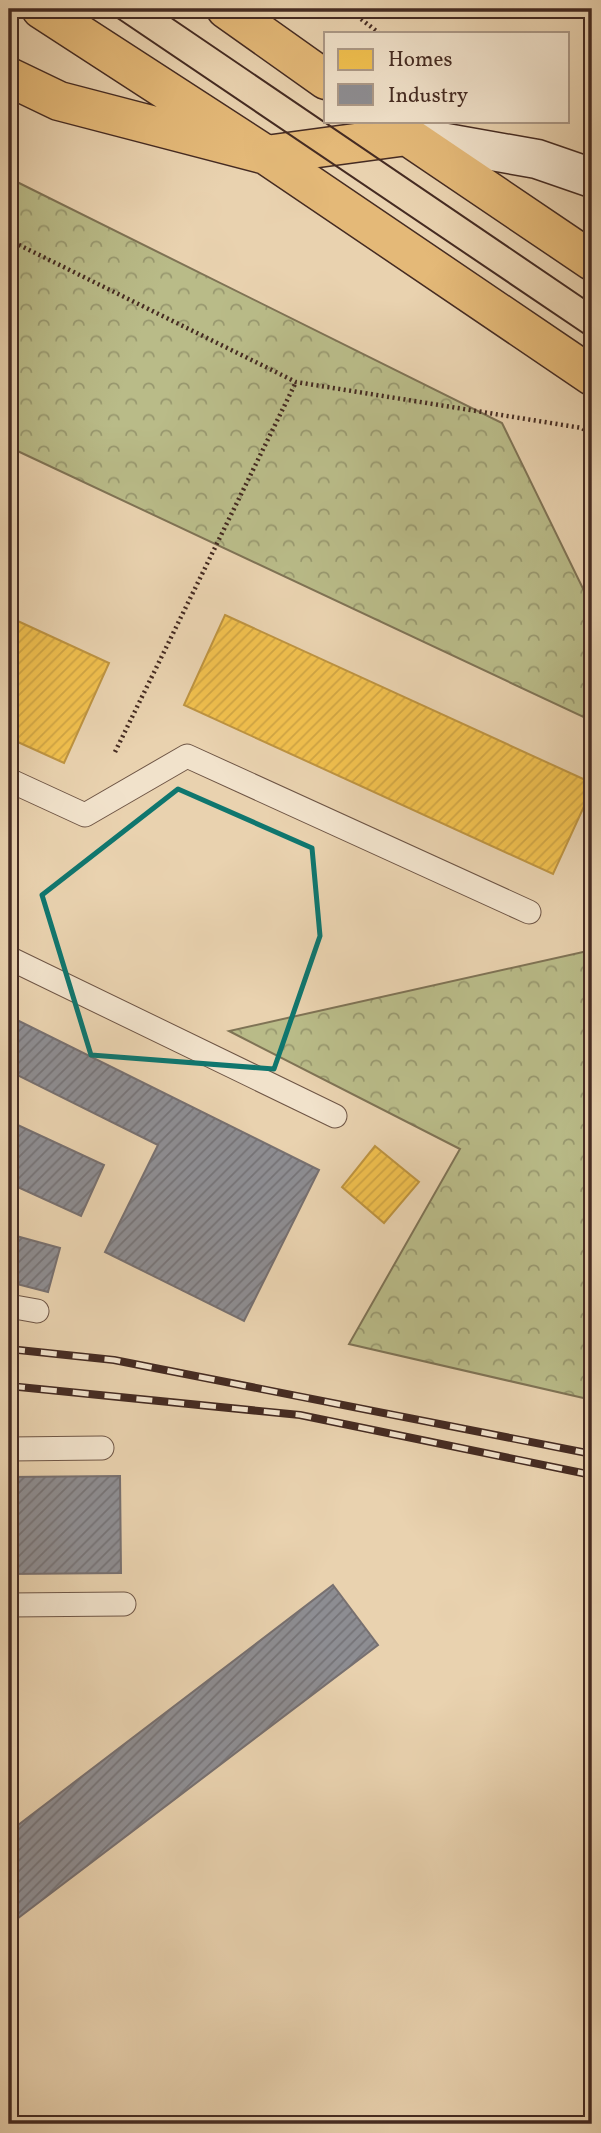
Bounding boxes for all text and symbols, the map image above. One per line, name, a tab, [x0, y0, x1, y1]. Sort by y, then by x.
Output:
legend	[324, 32, 570, 122]
text: Homes	[388, 46, 453, 75]
text: Industry	[388, 82, 469, 111]

